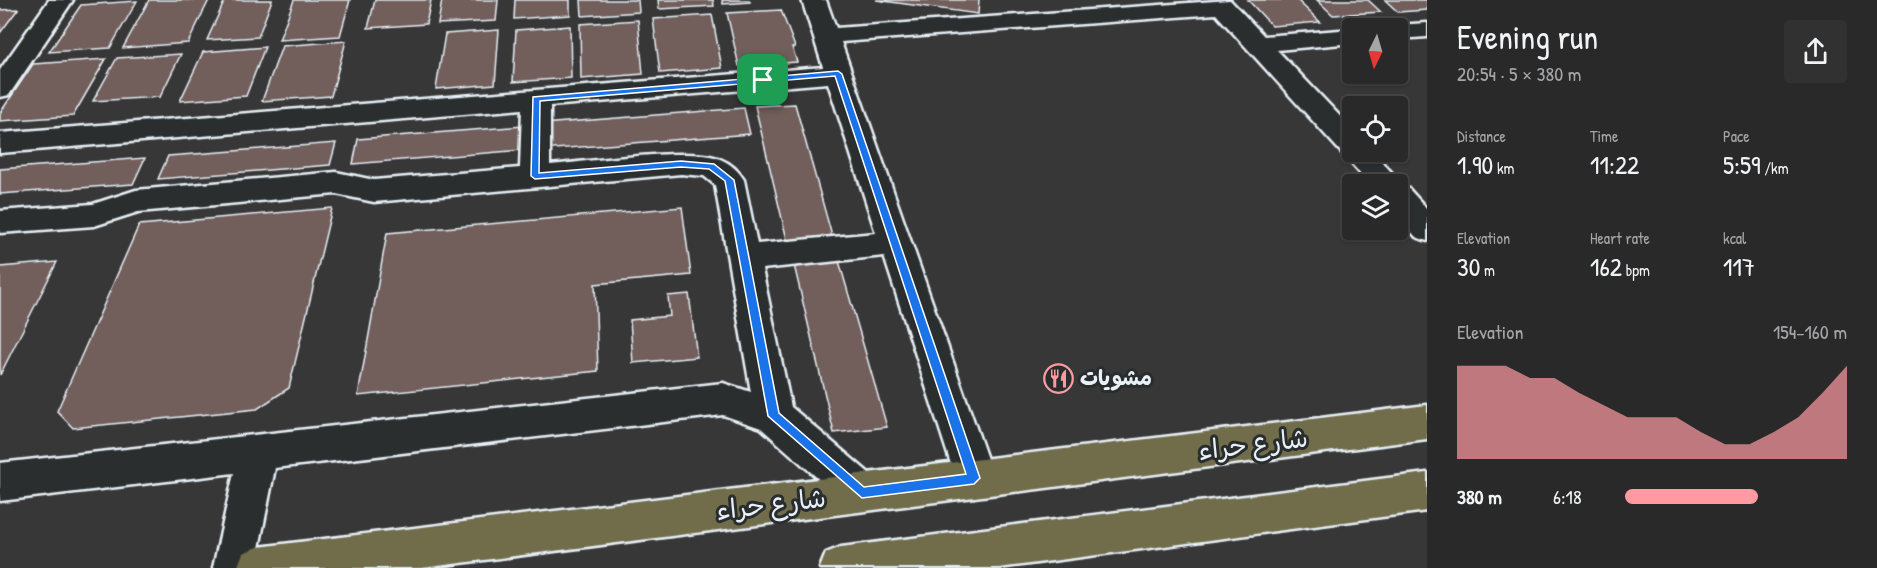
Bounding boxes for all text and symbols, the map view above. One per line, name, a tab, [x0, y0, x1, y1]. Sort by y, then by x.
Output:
text: Evening run	[1457, 15, 1598, 59]
north arrow	[1342, 18, 1408, 84]
map controls	[1342, 18, 1408, 240]
button: share	[1784, 20, 1847, 83]
pin	[737, 54, 788, 105]
text: 20:54 · 5 × 380 m	[1457, 60, 1581, 87]
icon: arrive	[746, 63, 779, 96]
button: locate	[1342, 96, 1408, 162]
text: Distance	[1457, 125, 1506, 147]
text: Time	[1590, 125, 1618, 147]
text: Pace	[1723, 125, 1750, 147]
text: 1.90	[1457, 147, 1493, 182]
text: 11:22	[1590, 147, 1639, 182]
text: 5:59	[1723, 147, 1761, 182]
text: km	[1493, 157, 1514, 179]
text: /km	[1761, 157, 1789, 179]
button: layers	[1342, 174, 1408, 240]
text: Elevation	[1457, 227, 1510, 249]
text: Heart rate	[1590, 227, 1650, 249]
text: kcal	[1723, 227, 1746, 249]
text: 30	[1457, 249, 1480, 284]
text: 162	[1590, 249, 1622, 284]
text: 117	[1723, 249, 1755, 284]
text: m	[1480, 259, 1495, 281]
text: bpm	[1622, 259, 1650, 281]
text: Elevation	[1457, 318, 1523, 345]
text: 154–160 m	[1773, 318, 1847, 345]
restaurant icon: مشويات	[1043, 362, 1075, 394]
place label: مشويات	[1080, 363, 1152, 392]
street label: شارع حراء	[1196, 419, 1310, 469]
street label: شارع حراء	[714, 479, 828, 529]
text: 380 m	[1457, 483, 1502, 510]
text: 6:18	[1553, 483, 1582, 510]

